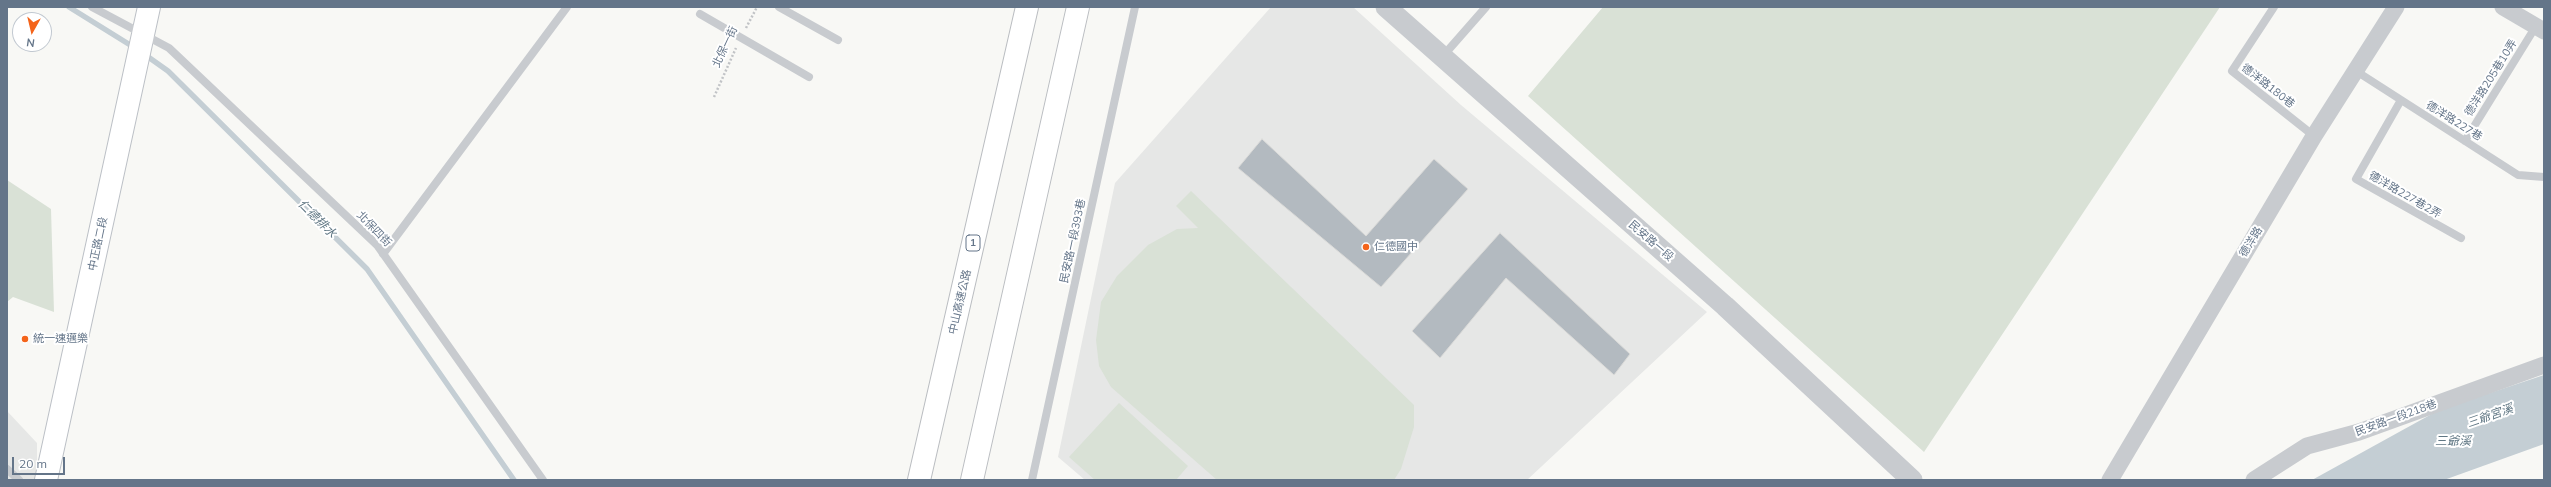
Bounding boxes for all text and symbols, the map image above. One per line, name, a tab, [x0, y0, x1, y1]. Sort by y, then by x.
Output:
north arrow	[12, 12, 52, 52]
street label: 北保一街	[710, 24, 740, 70]
text: N	[25, 35, 36, 50]
street label: 德洋路205巷10弄	[2462, 37, 2520, 119]
street label: 德洋路180巷	[2239, 61, 2297, 111]
street label: 德洋路227巷	[2423, 98, 2485, 144]
street label: 德洋路227巷2弄	[2366, 169, 2444, 221]
water label: 仁德排水	[295, 197, 339, 241]
street label: 民安路一段393巷	[1058, 198, 1088, 284]
street label: 北保四街	[354, 209, 394, 249]
street label: 中正路二段	[86, 216, 110, 272]
street label: 民安路一段	[1626, 218, 1676, 264]
street label: 德洋路	[2237, 224, 2265, 260]
road number: 1	[966, 235, 980, 251]
place label: 仁德國中	[1374, 240, 1418, 254]
marker: 仁德國中	[1361, 242, 1371, 252]
street label: 中山高速公路	[946, 268, 974, 336]
place label: 統一速邁樂	[33, 332, 88, 346]
marker: 統一速邁樂	[20, 334, 30, 344]
street label: 民安路一段218巷	[2353, 397, 2439, 439]
water label: 三爺宮溪	[2465, 401, 2515, 431]
water label: 三爺溪	[2435, 434, 2471, 448]
scale bar	[14, 449, 67, 475]
text: 20 m	[19, 456, 47, 471]

